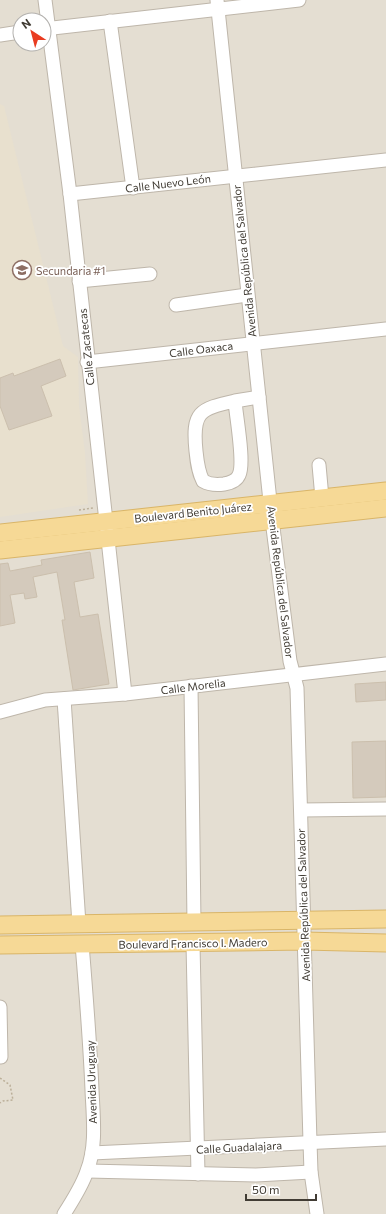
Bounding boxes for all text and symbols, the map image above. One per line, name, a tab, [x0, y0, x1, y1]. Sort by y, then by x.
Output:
north arrow	[12, 12, 52, 52]
text: N	[19, 16, 33, 31]
street label: Calle Nuevo León	[125, 171, 211, 195]
street label: Avenida República del Salvador	[229, 183, 258, 338]
school or university icon: Secundaria #1	[11, 259, 33, 281]
place label: Secundaria #1	[36, 264, 106, 277]
street label: Calle Zacatecas	[75, 308, 97, 386]
street label: Calle Oaxaca	[168, 339, 234, 359]
street label: Boulevard Benito Juárez	[134, 499, 253, 526]
street label: Avenida República del Salvador	[265, 505, 297, 659]
street label: Calle Morelia	[160, 676, 226, 696]
street label: Avenida República del Salvador	[294, 828, 312, 982]
street label: Boulevard Francisco I. Madero	[118, 935, 268, 951]
street label: Avenida Uruguay	[83, 1040, 99, 1124]
street label: Calle Guadalajara	[196, 1138, 282, 1156]
scale bar	[246, 1176, 316, 1202]
text: 50 m	[252, 1182, 280, 1196]

